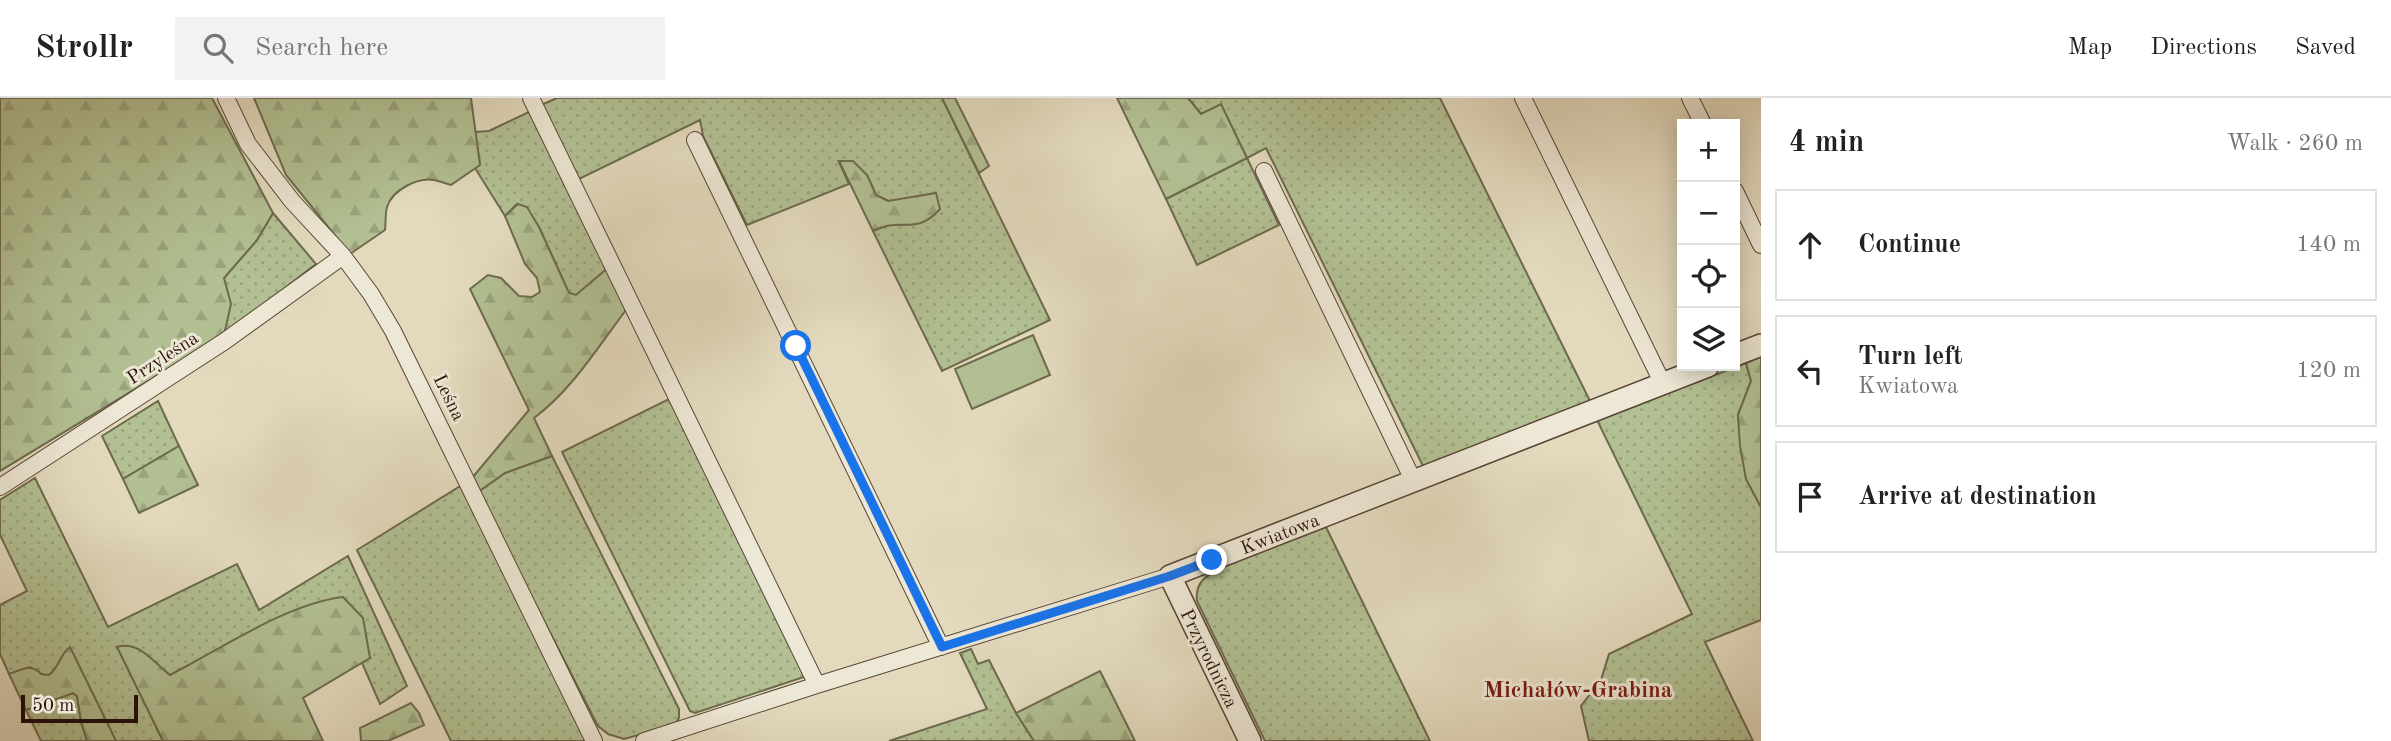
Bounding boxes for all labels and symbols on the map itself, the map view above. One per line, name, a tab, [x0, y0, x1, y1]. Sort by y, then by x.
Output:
street label: Przyleśna	[124, 329, 203, 389]
route start	[780, 330, 811, 361]
street label: Leśna	[428, 372, 467, 425]
street label: Kwiatowa	[1238, 511, 1323, 559]
route end	[1196, 544, 1227, 575]
street label: Przyrodnicza	[1176, 607, 1240, 712]
district label: Michałów-Grabina	[1484, 679, 1673, 702]
scale bar	[21, 692, 138, 724]

